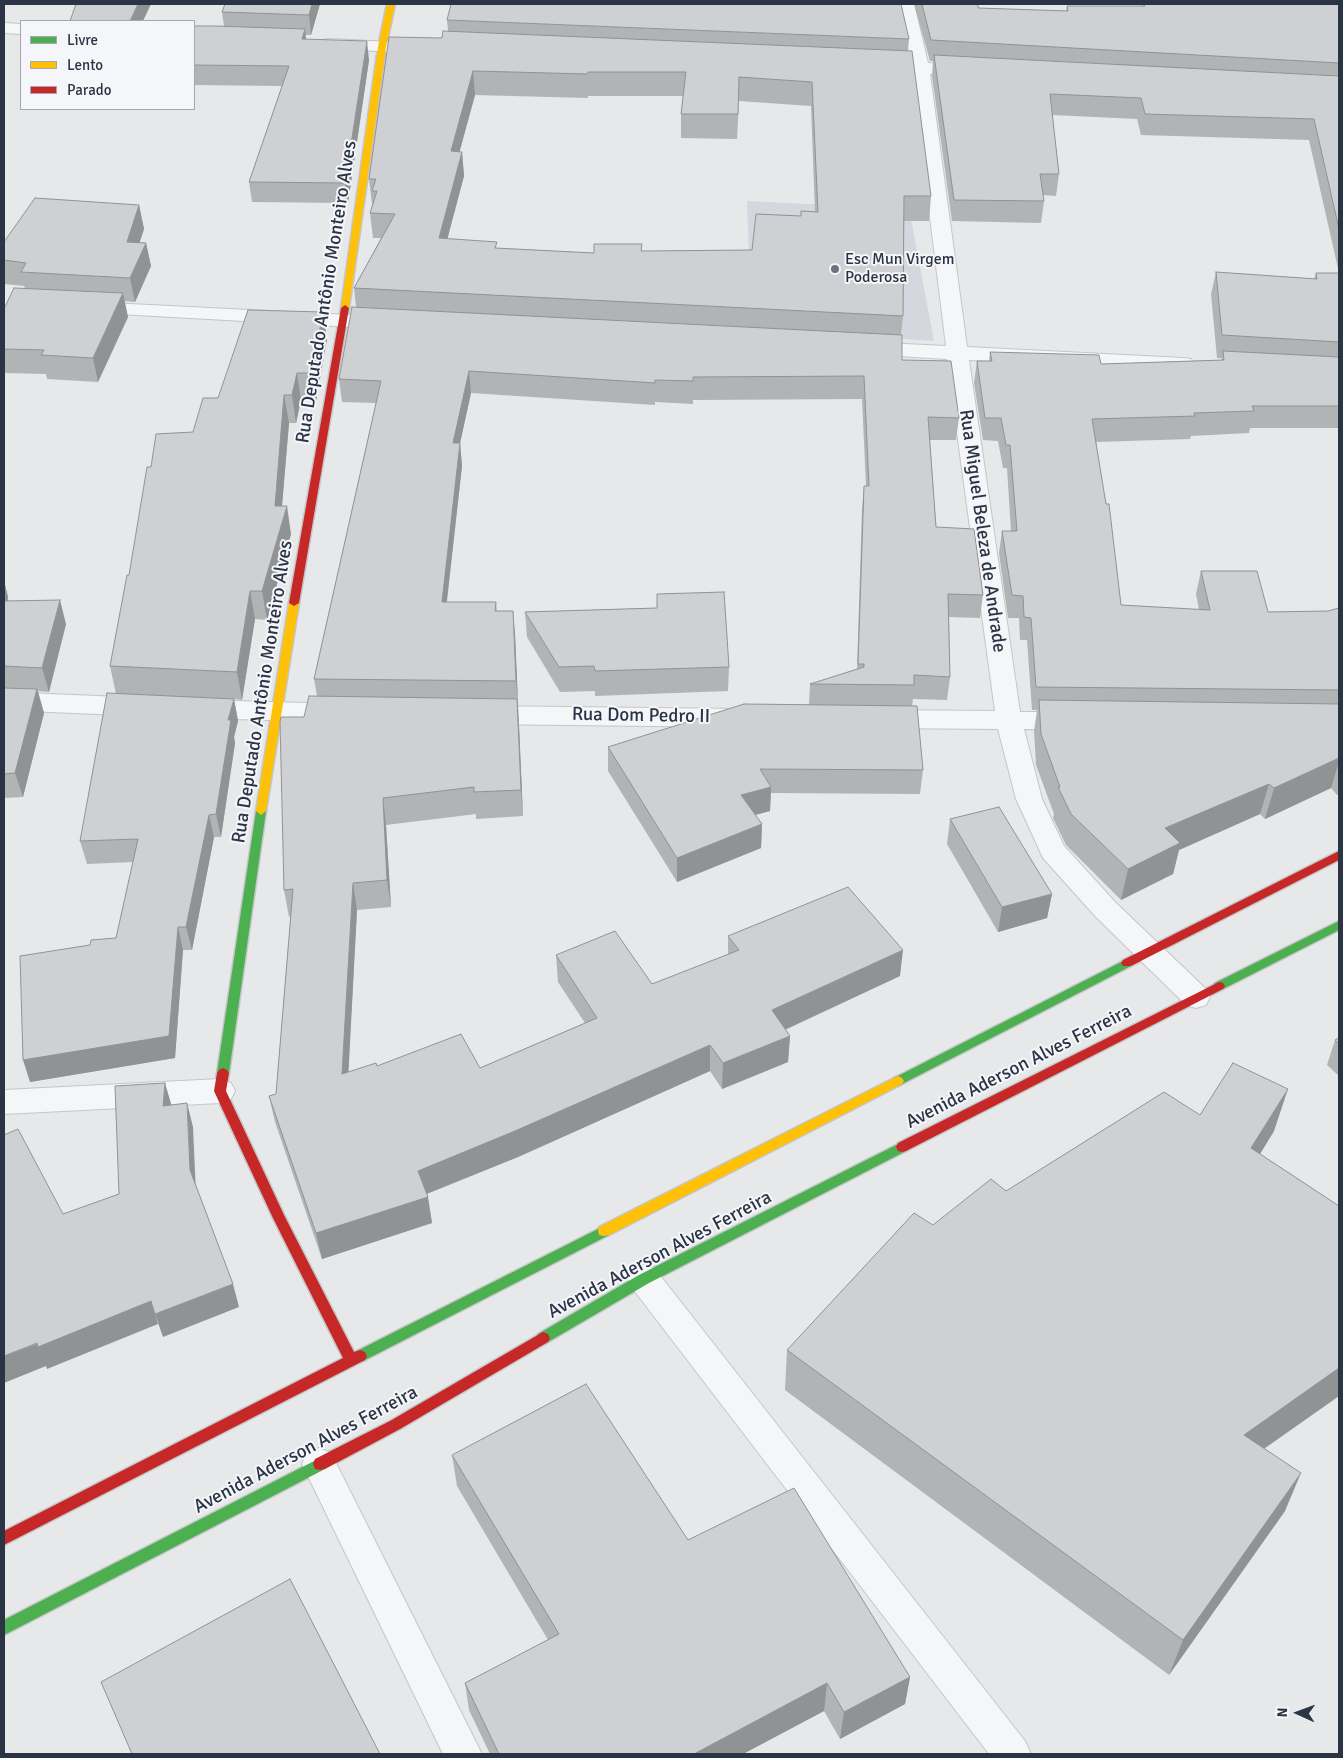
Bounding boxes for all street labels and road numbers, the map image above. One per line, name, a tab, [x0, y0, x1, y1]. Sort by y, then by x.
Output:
street label: Rua Deputado Antônio Monteiro Alves	[292, 139, 362, 445]
street label: Rua Miguel Beleza de Andrade	[954, 408, 1010, 654]
street label: Rua Deputado Antônio Monteiro Alves	[228, 539, 298, 845]
street label: Rua Dom Pedro II	[572, 703, 710, 729]
street label: Avenida Aderson Alves Ferreira	[902, 1000, 1136, 1134]
street label: Avenida Aderson Alves Ferreira	[544, 1186, 776, 1324]
street label: Avenida Aderson Alves Ferreira	[190, 1381, 422, 1519]

